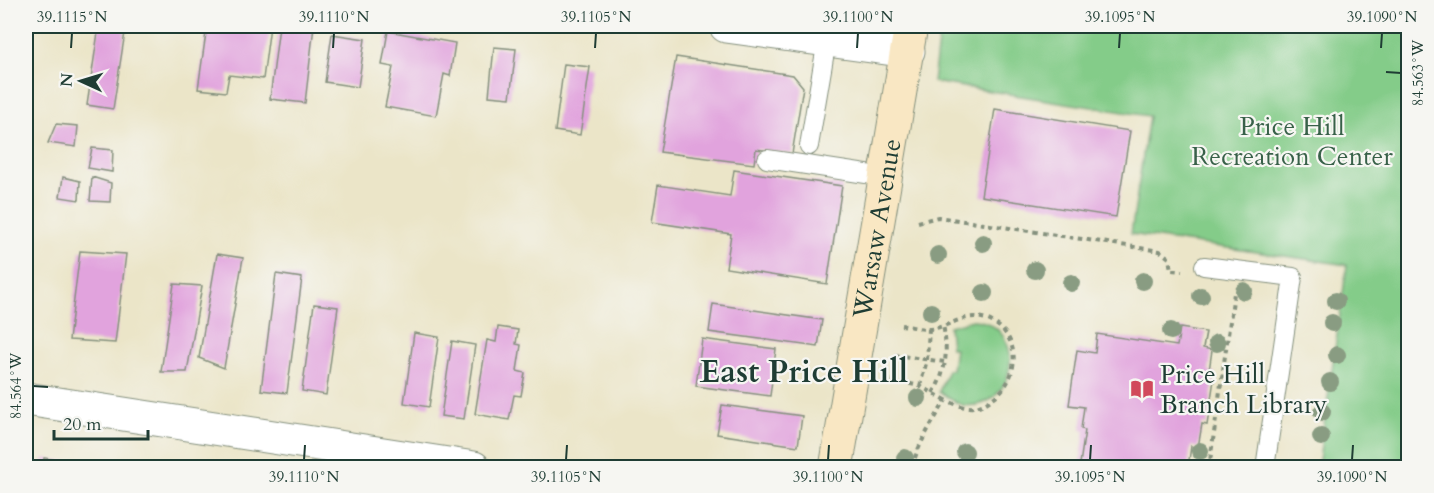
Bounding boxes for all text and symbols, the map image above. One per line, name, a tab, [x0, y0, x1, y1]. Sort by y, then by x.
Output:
text: 39.1115°N	[37, 7, 107, 27]
text: 39.1110°N	[299, 7, 369, 27]
text: 39.1105°N	[561, 7, 631, 27]
text: 39.1100°N	[823, 7, 893, 27]
text: 39.1095°N	[1085, 7, 1155, 27]
text: 39.1090°N	[1347, 7, 1417, 27]
text: 84.563°W	[1408, 39, 1428, 106]
north arrow	[51, 51, 111, 111]
text: N	[56, 72, 78, 88]
park label: Price Hill Recreation Center	[1191, 109, 1393, 174]
street label: Warsaw Avenue	[845, 136, 910, 322]
district label: East Price Hill	[700, 350, 908, 394]
text: 84.564°W	[6, 352, 26, 419]
place label: Price Hill Branch Library	[1160, 357, 1327, 422]
library icon: Price Hill Branch Library	[1129, 376, 1155, 402]
scale bar	[54, 403, 148, 441]
text: 20 m	[63, 412, 102, 437]
text: 39.1110°N	[269, 467, 339, 487]
text: 39.1105°N	[531, 467, 601, 487]
text: 39.1100°N	[793, 467, 863, 487]
text: 39.1095°N	[1055, 467, 1125, 487]
text: 39.1090°N	[1317, 467, 1387, 487]

